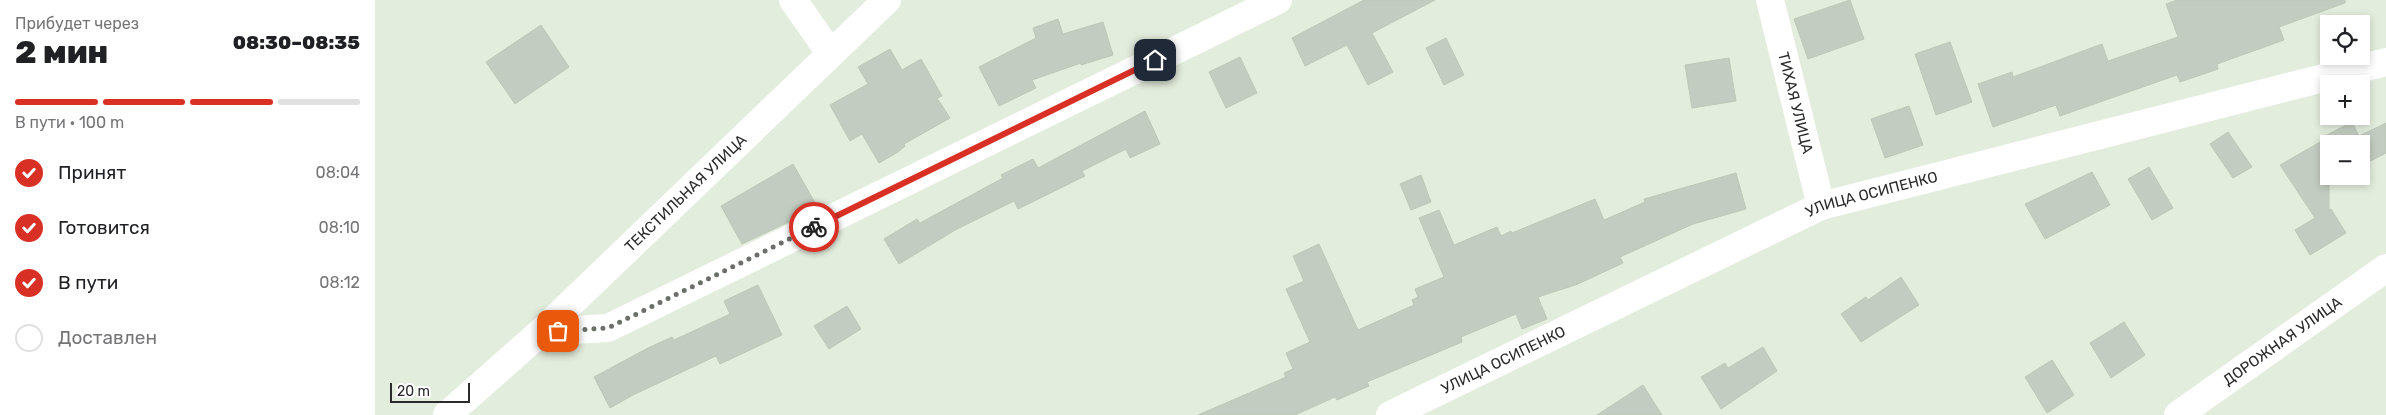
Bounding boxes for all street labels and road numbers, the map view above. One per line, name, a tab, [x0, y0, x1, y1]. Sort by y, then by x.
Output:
street label: ТИХАЯ УЛИЦА	[1774, 50, 1817, 156]
street label: ТЕКСТИЛЬНАЯ УЛИЦА	[621, 131, 750, 256]
street label: УЛИЦА ОСИПЕНКО	[1803, 168, 1939, 221]
street label: ДОРОЖНАЯ УЛИЦА	[2220, 293, 2345, 389]
street label: УЛИЦА ОСИПЕНКО	[1438, 322, 1568, 398]

